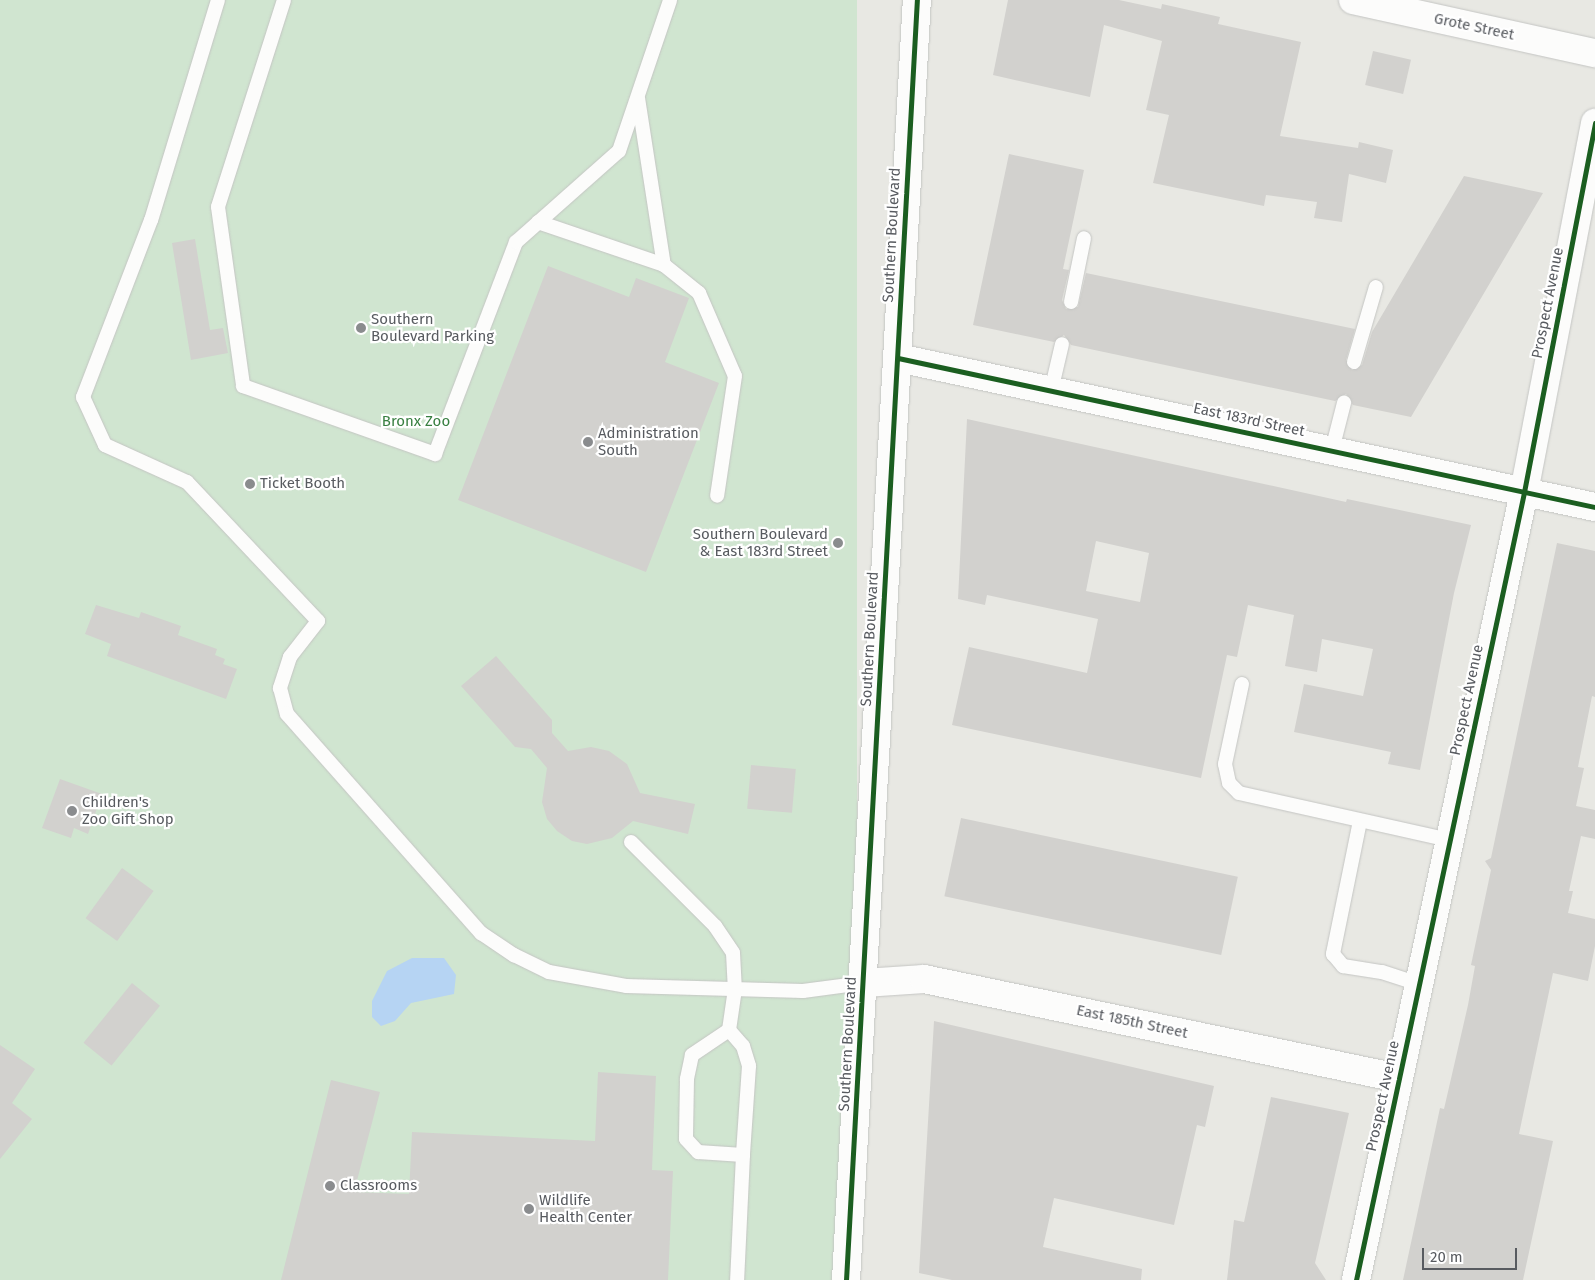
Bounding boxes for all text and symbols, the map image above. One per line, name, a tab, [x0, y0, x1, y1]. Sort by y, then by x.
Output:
street label: Grote Street	[1432, 10, 1516, 44]
street label: Southern Boulevard	[879, 167, 905, 303]
street label: Prospect Avenue	[1528, 246, 1568, 360]
place label: Southern Boulevard Parking	[371, 310, 494, 345]
marker: Southern Boulevard Parking	[355, 322, 367, 334]
street label: East 183rd Street	[1192, 399, 1306, 441]
park label: Bronx Zoo	[382, 413, 450, 431]
place label: Administration South	[598, 424, 699, 459]
marker: Administration South	[582, 436, 594, 448]
place label: Ticket Booth	[260, 475, 345, 493]
marker: Ticket Booth	[244, 478, 256, 490]
place label: Southern Boulevard & East 183rd Street	[693, 525, 828, 560]
marker: Southern Boulevard & East 183rd Street	[832, 537, 844, 549]
street label: Southern Boulevard	[857, 571, 883, 707]
street label: Prospect Avenue	[1446, 643, 1488, 757]
place label: Children's Zoo Gift Shop	[82, 793, 174, 828]
marker: Children's Zoo Gift Shop	[66, 805, 78, 817]
street label: Southern Boulevard	[835, 976, 861, 1112]
street label: East 185th Street	[1075, 1001, 1189, 1043]
street label: Prospect Avenue	[1362, 1039, 1404, 1153]
place label: Classrooms	[340, 1177, 417, 1195]
marker: Classrooms	[324, 1180, 336, 1192]
place label: Wildlife Health Center	[539, 1191, 632, 1226]
marker: Wildlife Health Center	[523, 1203, 535, 1215]
scale bar	[1425, 1238, 1520, 1270]
text: 20 m	[1430, 1248, 1463, 1266]

